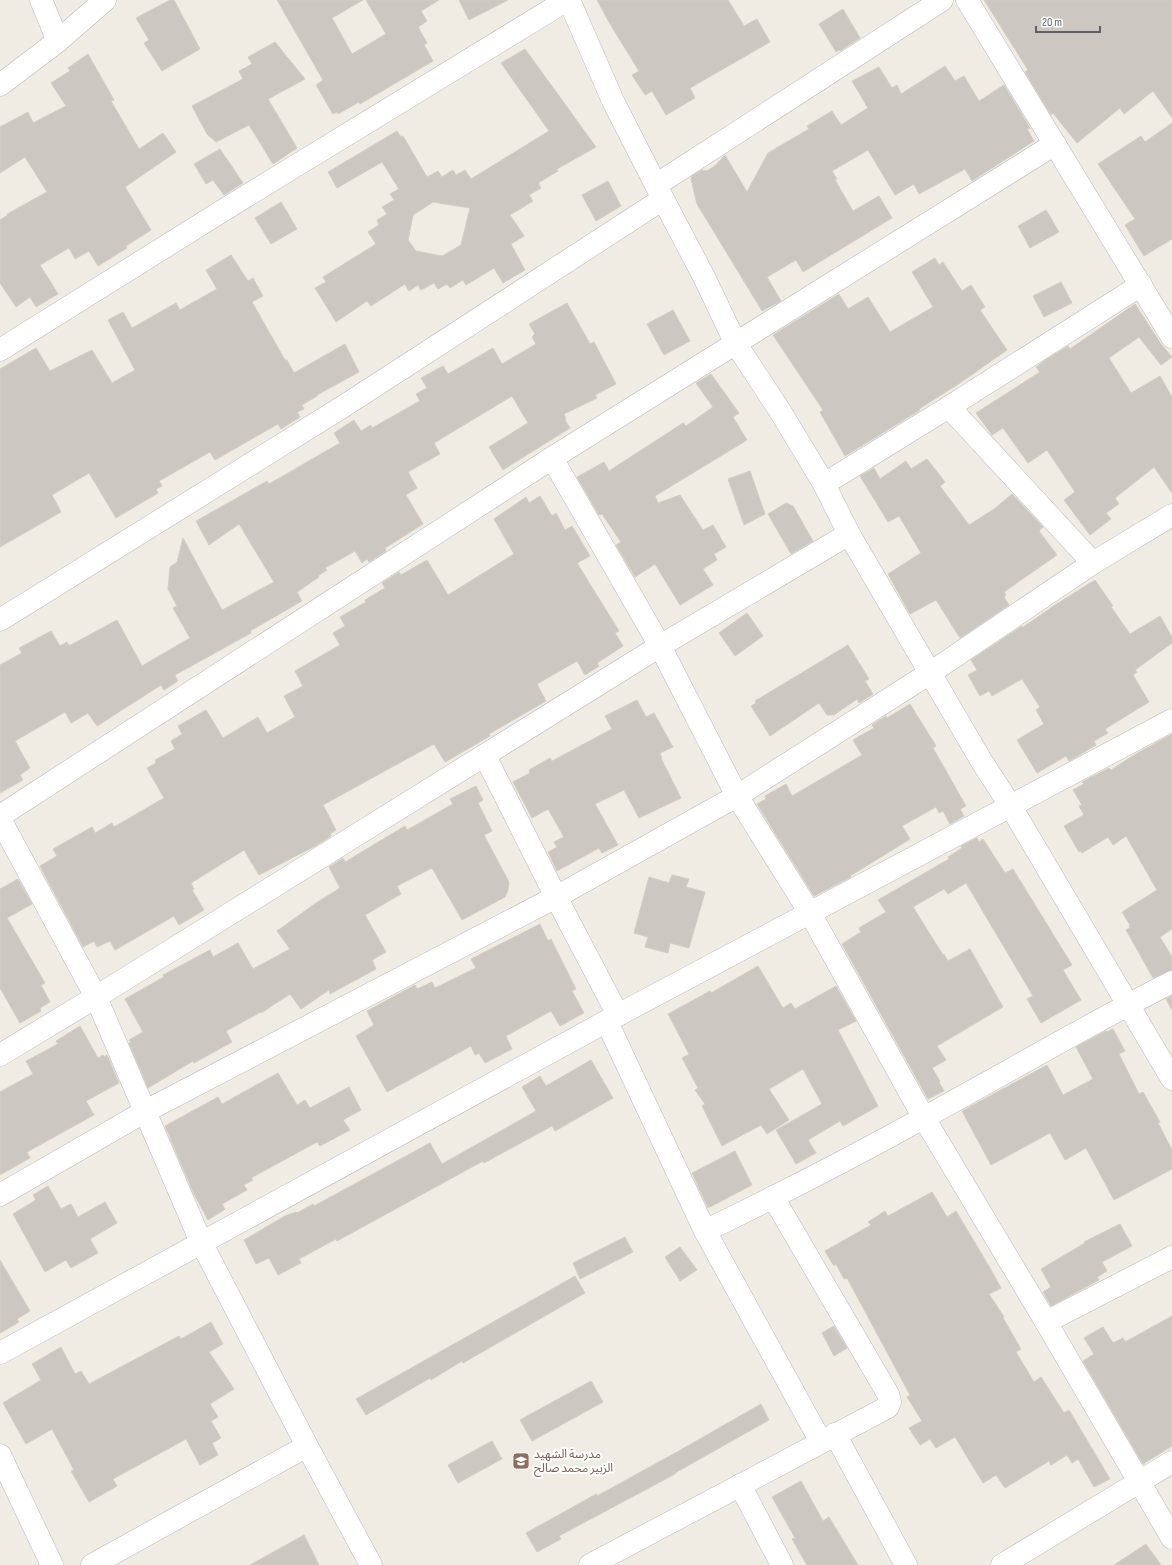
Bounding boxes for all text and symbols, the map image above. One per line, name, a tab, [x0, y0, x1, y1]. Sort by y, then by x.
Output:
scale bar	[1036, 8, 1100, 34]
text: 20 m	[1042, 15, 1062, 30]
place label: مدرسة الشهيد الزبير محمد صالح	[534, 1447, 613, 1477]
school or university icon: مدرسة الشهيد الزبير محمد صالح	[511, 1451, 531, 1471]

